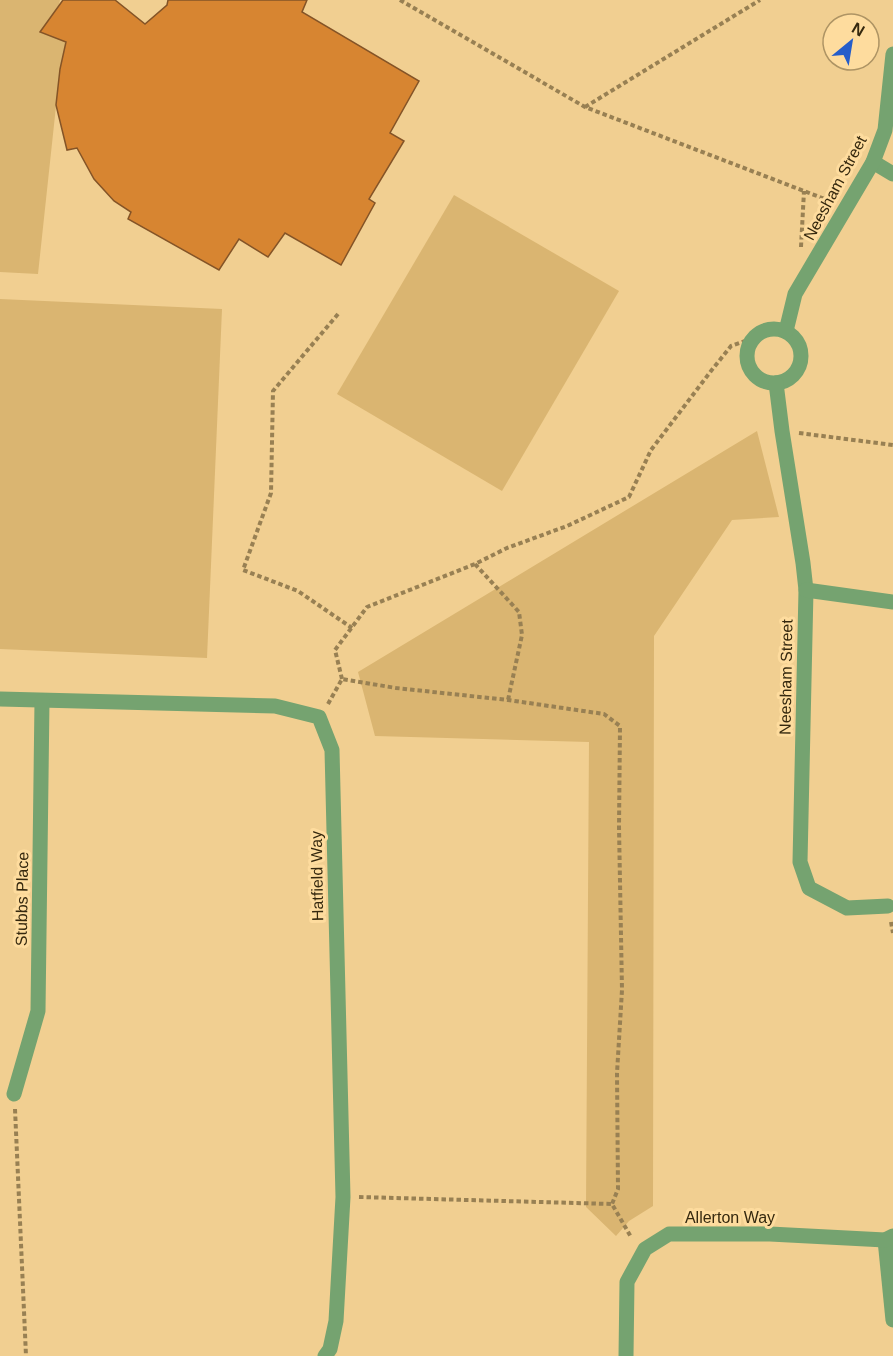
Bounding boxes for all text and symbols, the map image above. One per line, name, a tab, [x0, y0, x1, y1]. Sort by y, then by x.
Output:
north arrow	[821, 12, 881, 72]
text: N	[849, 19, 868, 40]
street label: Neesham Street	[800, 132, 870, 243]
street label: Neesham Street	[776, 619, 796, 735]
street label: Hatfield Way	[308, 831, 326, 921]
street label: Stubbs Place	[13, 852, 31, 946]
street label: Allerton Way	[685, 1209, 775, 1226]

